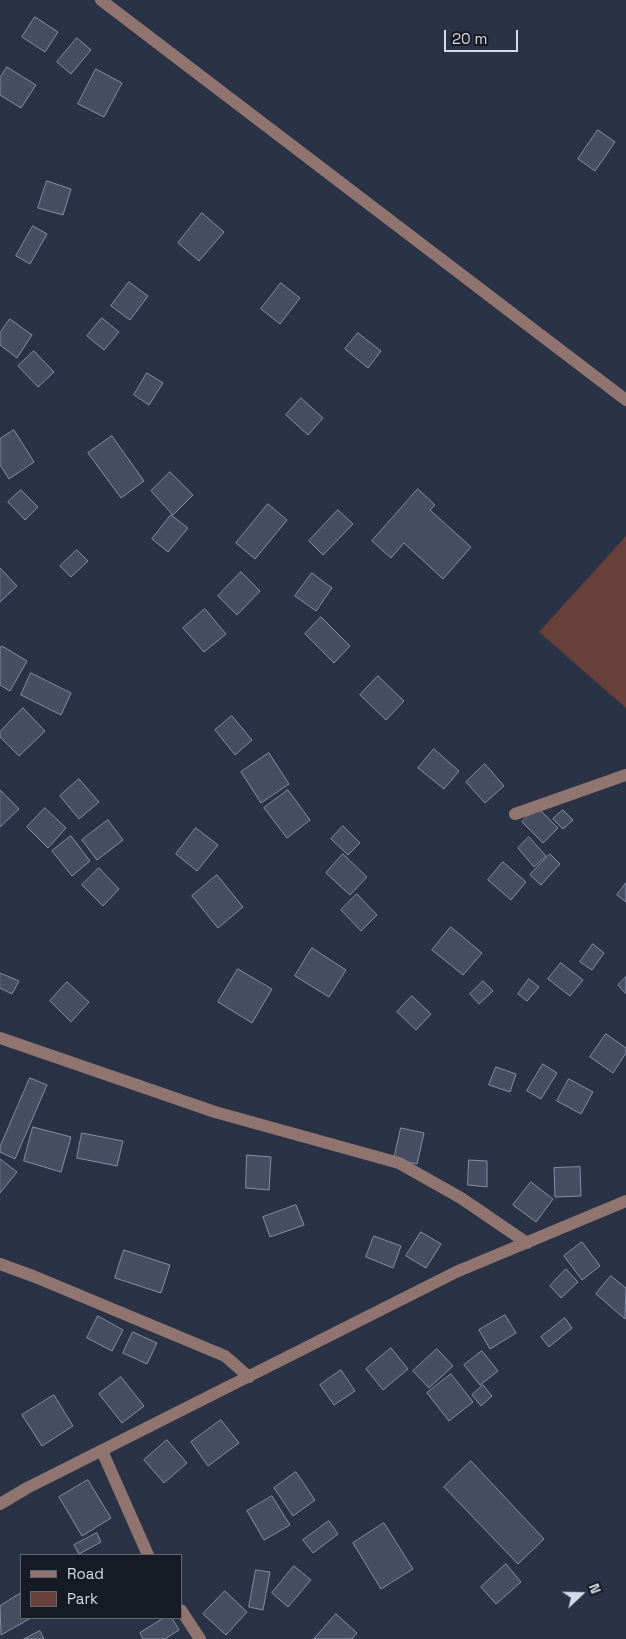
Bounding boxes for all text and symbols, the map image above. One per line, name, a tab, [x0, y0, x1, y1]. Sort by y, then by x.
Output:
scale bar	[446, 20, 520, 52]
text: 20 m	[452, 29, 487, 48]
legend	[20, 1554, 182, 1619]
text: Road	[67, 1564, 104, 1583]
north arrow	[556, 1569, 606, 1619]
text: N	[585, 1581, 605, 1596]
text: Park	[67, 1589, 98, 1608]

